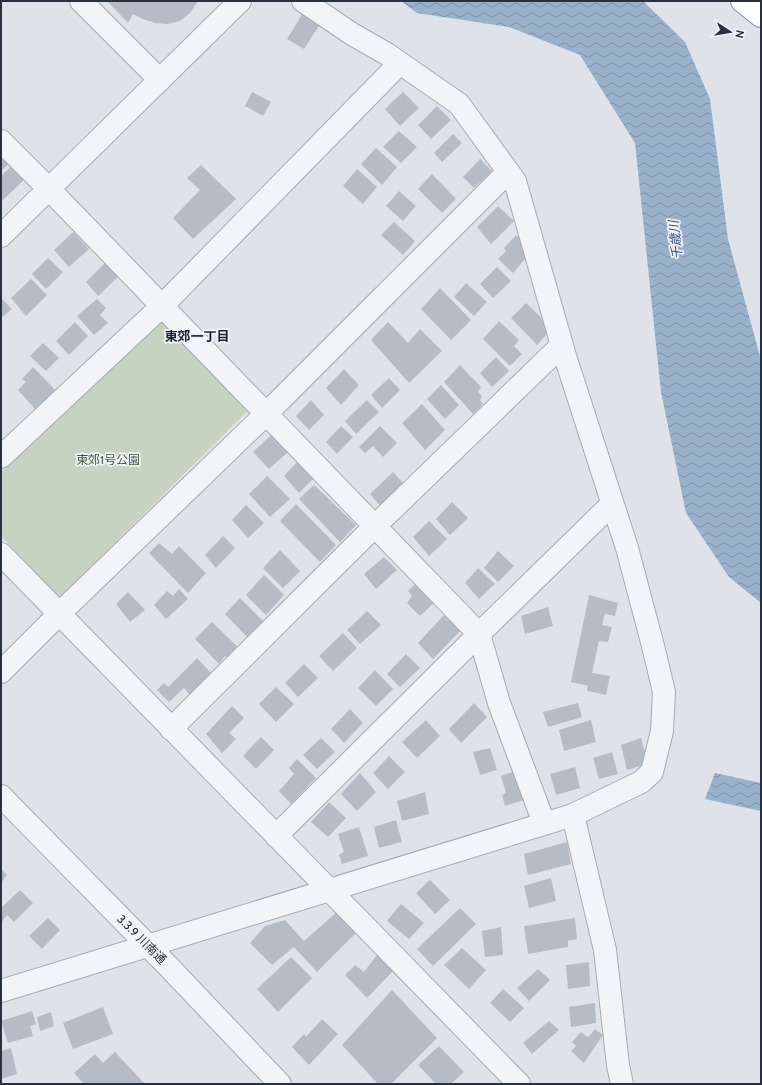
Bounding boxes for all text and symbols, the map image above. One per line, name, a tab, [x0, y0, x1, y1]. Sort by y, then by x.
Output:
north arrow	[710, 12, 750, 52]
text: N	[732, 29, 747, 39]
water label: 千歳川	[665, 218, 685, 260]
district label: 東郊一丁目	[164, 328, 230, 344]
park label: 東郊1号公園	[76, 452, 140, 467]
street label: 3.3.9 川南通	[114, 911, 170, 967]

